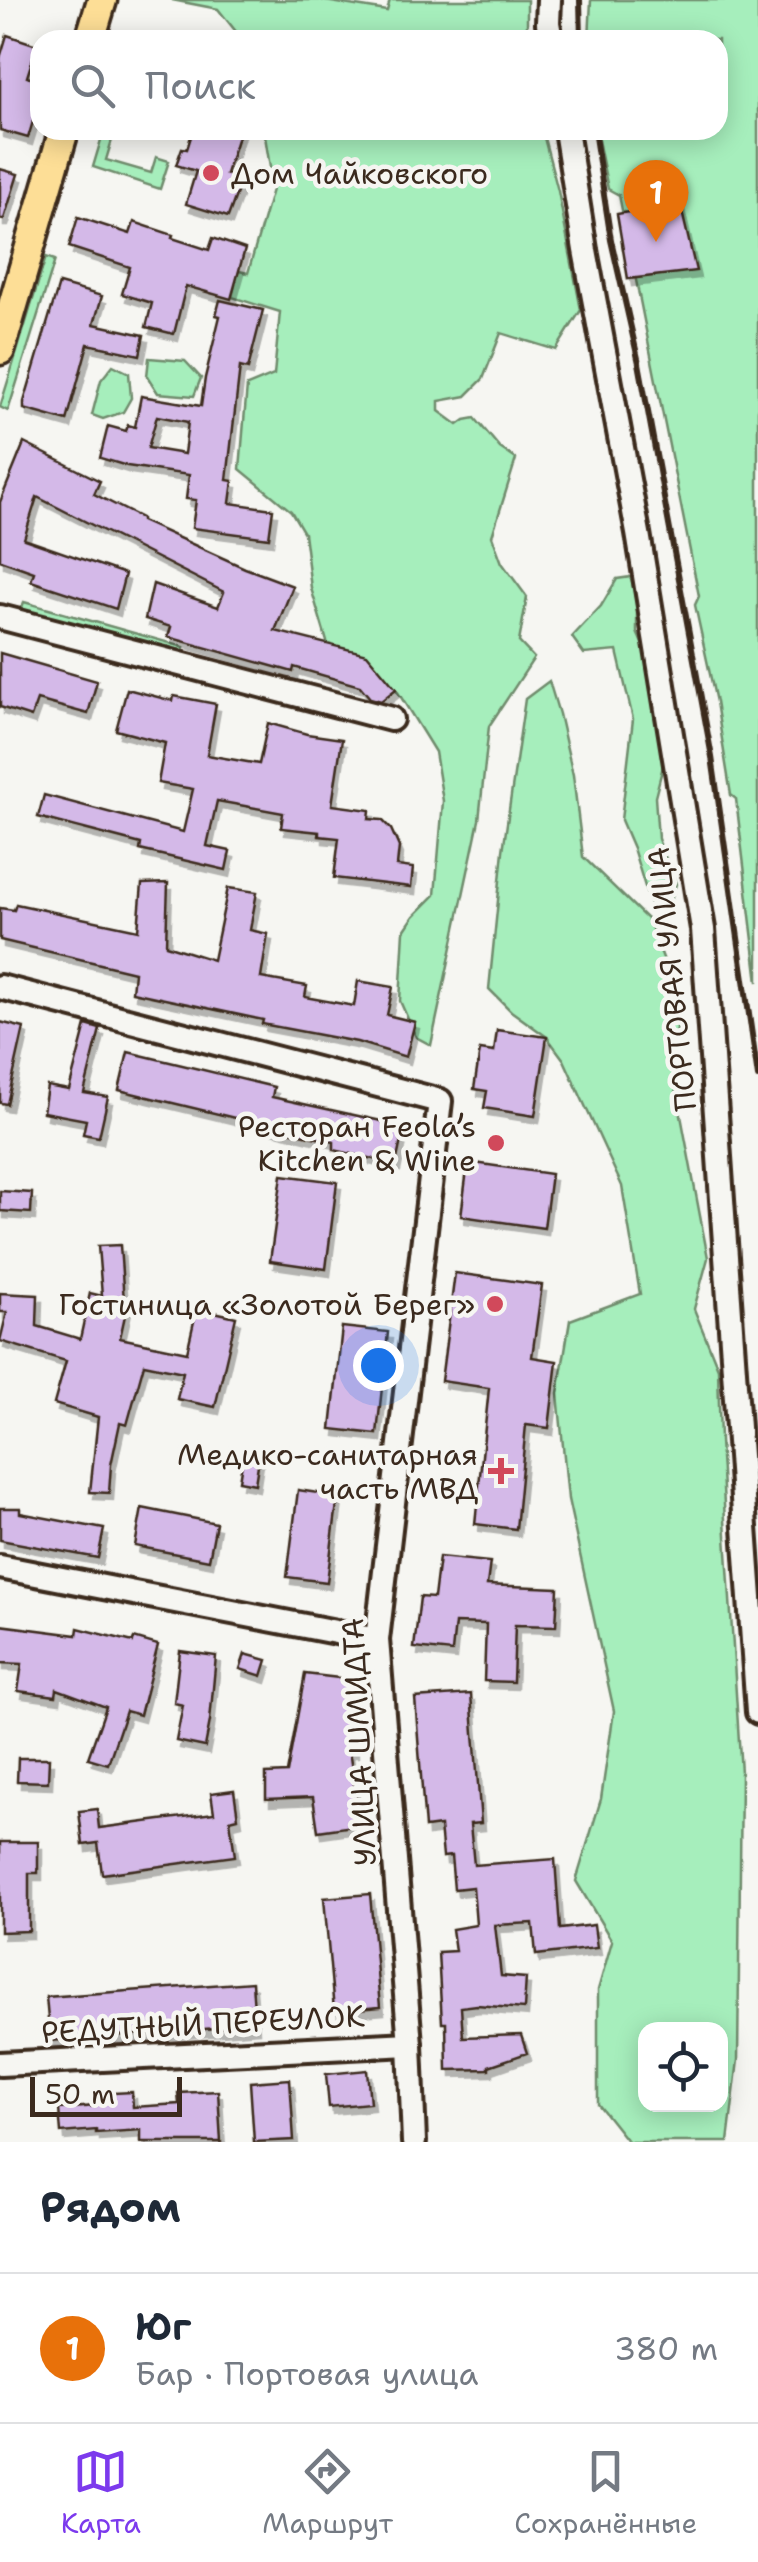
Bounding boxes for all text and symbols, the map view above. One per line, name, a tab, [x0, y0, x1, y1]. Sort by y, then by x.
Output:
search box	[30, 30, 728, 140]
icon: search	[65, 58, 120, 113]
text: Поиск	[145, 60, 256, 111]
place label: Дом Чайковского	[231, 153, 488, 194]
pin: 1	[624, 160, 688, 242]
marker: Дом Чайковского	[200, 162, 222, 184]
street label: ПОРТОВАЯ УЛИЦА	[638, 845, 706, 1113]
place label: Ресторан Feola’s Kitchen & Wine	[238, 1106, 476, 1181]
marker: Ресторан Feola’s Kitchen & Wine	[485, 1132, 507, 1154]
place label: Гостиница «Золотой Берег»	[59, 1284, 475, 1325]
marker: Гостиница «Золотой Берег»	[484, 1293, 506, 1315]
your location	[353, 1340, 404, 1391]
place label: Медико-санитарная часть МВД	[177, 1434, 478, 1509]
marker: Медико-санитарная часть МВД	[488, 1458, 514, 1484]
street label: УЛИЦА ШМИДТА	[332, 1617, 386, 1867]
street label: РЕДУТНЫЙ ПЕРЕУЛОК	[40, 1995, 366, 2053]
map controls	[638, 2022, 728, 2112]
button: locate	[638, 2022, 728, 2112]
scale bar	[30, 2072, 182, 2116]
text: 50 m	[45, 2075, 115, 2113]
text: Рядом	[40, 2179, 181, 2235]
text: Юг	[135, 2301, 191, 2352]
text: 1	[65, 2327, 80, 2370]
text: 380 m	[614, 2327, 718, 2370]
text: Бар · Портовая улица	[135, 2352, 478, 2395]
tab: Карта	[61, 2444, 141, 2542]
tab: Маршрут	[262, 2444, 393, 2542]
tab: Сохранённые	[514, 2444, 697, 2542]

